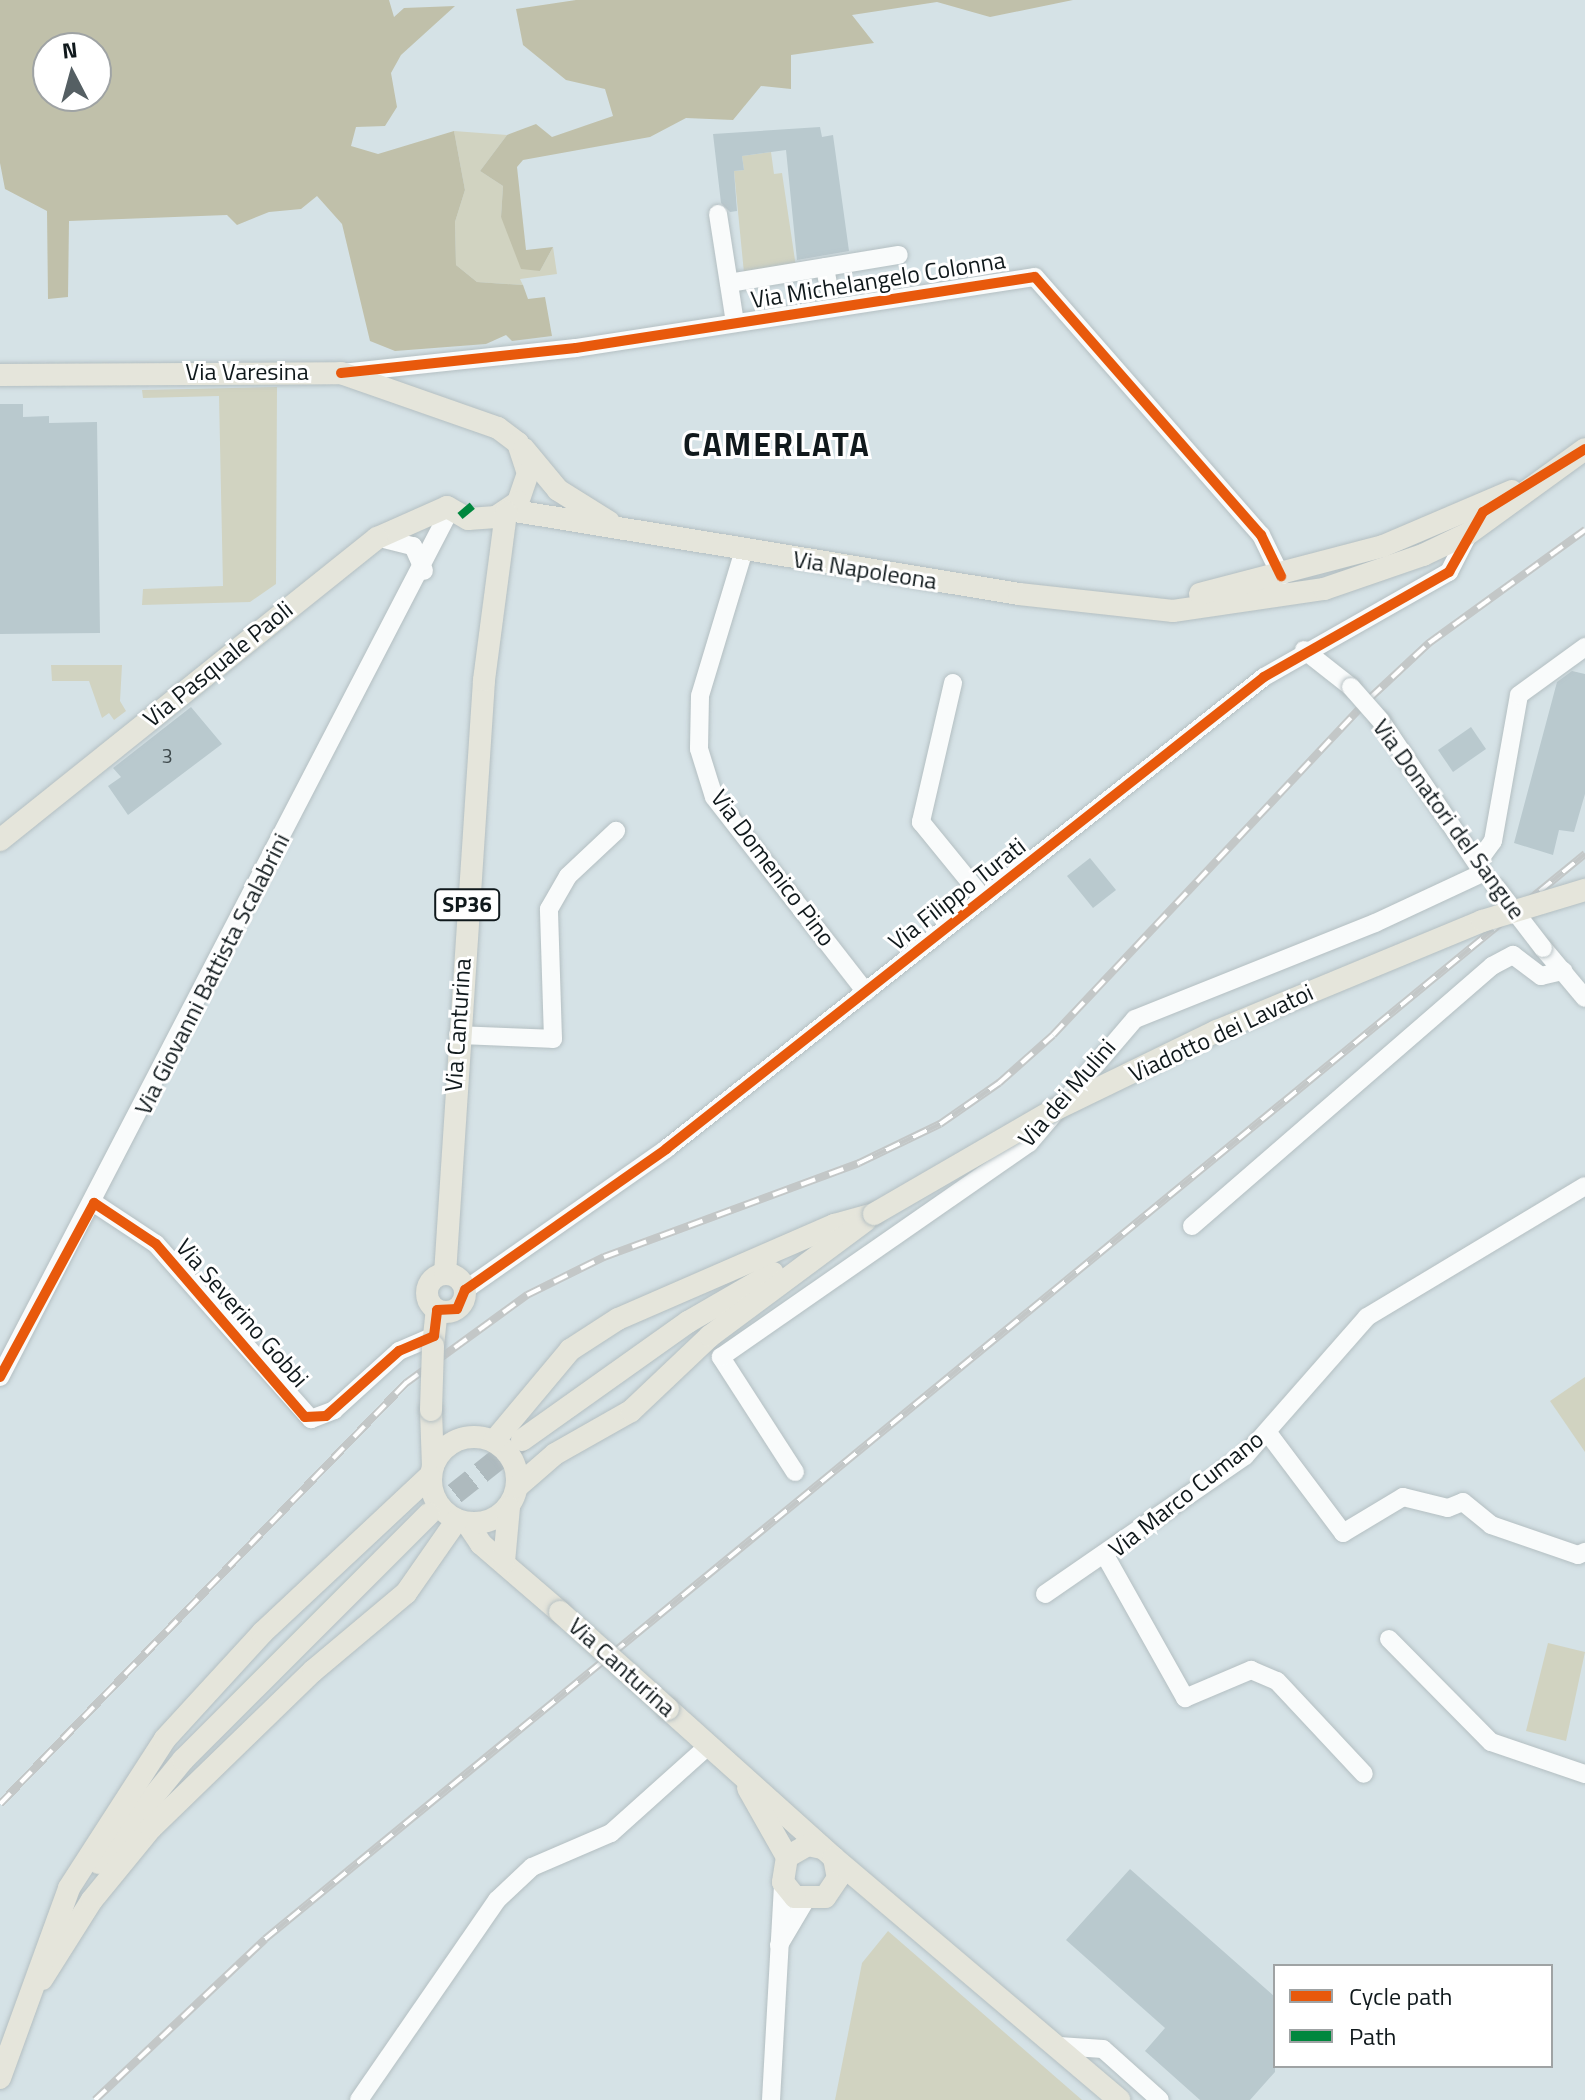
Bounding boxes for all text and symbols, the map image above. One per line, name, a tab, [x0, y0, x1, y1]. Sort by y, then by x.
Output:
north arrow	[32, 32, 112, 112]
text: N	[60, 32, 79, 68]
street label: Via Michelangelo Colonna	[749, 246, 1007, 314]
street label: Via Varesina	[185, 358, 309, 386]
district label: CAMERLATA	[683, 425, 871, 463]
street label: Via Napoleona	[791, 544, 939, 596]
street label: Via Pasquale Paoli	[138, 595, 298, 733]
street label: Via Donatori del Sangue	[1367, 713, 1531, 925]
house number: 3	[161, 743, 173, 767]
street label: Via Domenico Pino	[705, 784, 841, 952]
street label: Via Giovanni Battista Scalabrini	[128, 829, 296, 1119]
street label: Via Filippo Turati	[883, 832, 1031, 956]
road number: SP36	[433, 887, 501, 923]
street label: Via Canturina	[439, 957, 477, 1093]
street label: Viadotto dei Lavatoi	[1124, 978, 1318, 1088]
street label: Via dei Mulini	[1012, 1033, 1122, 1153]
street label: Via Severino Gobbi	[170, 1233, 314, 1393]
street label: Via Marco Cumano	[1103, 1425, 1269, 1563]
street label: Via Canturina	[563, 1611, 681, 1723]
legend	[1273, 1964, 1553, 2068]
text: Cycle path	[1349, 1978, 1452, 2014]
text: Path	[1349, 2018, 1396, 2054]

